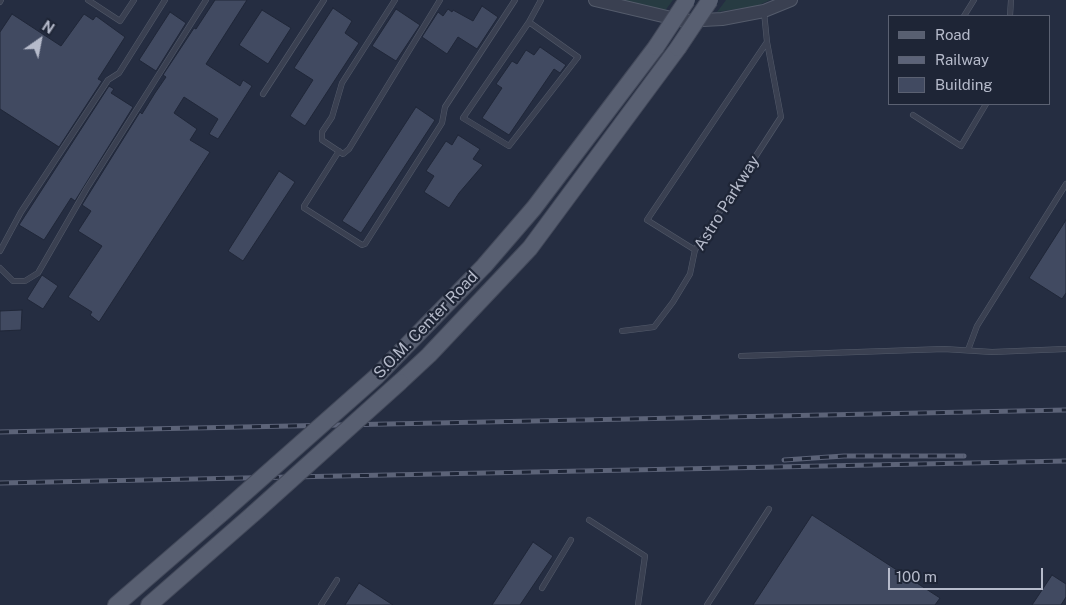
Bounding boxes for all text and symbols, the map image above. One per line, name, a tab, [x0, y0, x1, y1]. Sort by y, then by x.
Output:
north arrow	[15, 15, 65, 65]
legend	[888, 15, 1051, 105]
text: N	[39, 18, 57, 37]
text: Road	[935, 26, 971, 43]
text: Railway	[935, 51, 989, 68]
text: Building	[935, 76, 993, 93]
street label: Astro Parkway	[690, 152, 764, 254]
street label: S.O.M. Center Road	[370, 267, 482, 383]
scale bar	[891, 558, 1046, 590]
text: 100 m	[896, 568, 937, 585]

